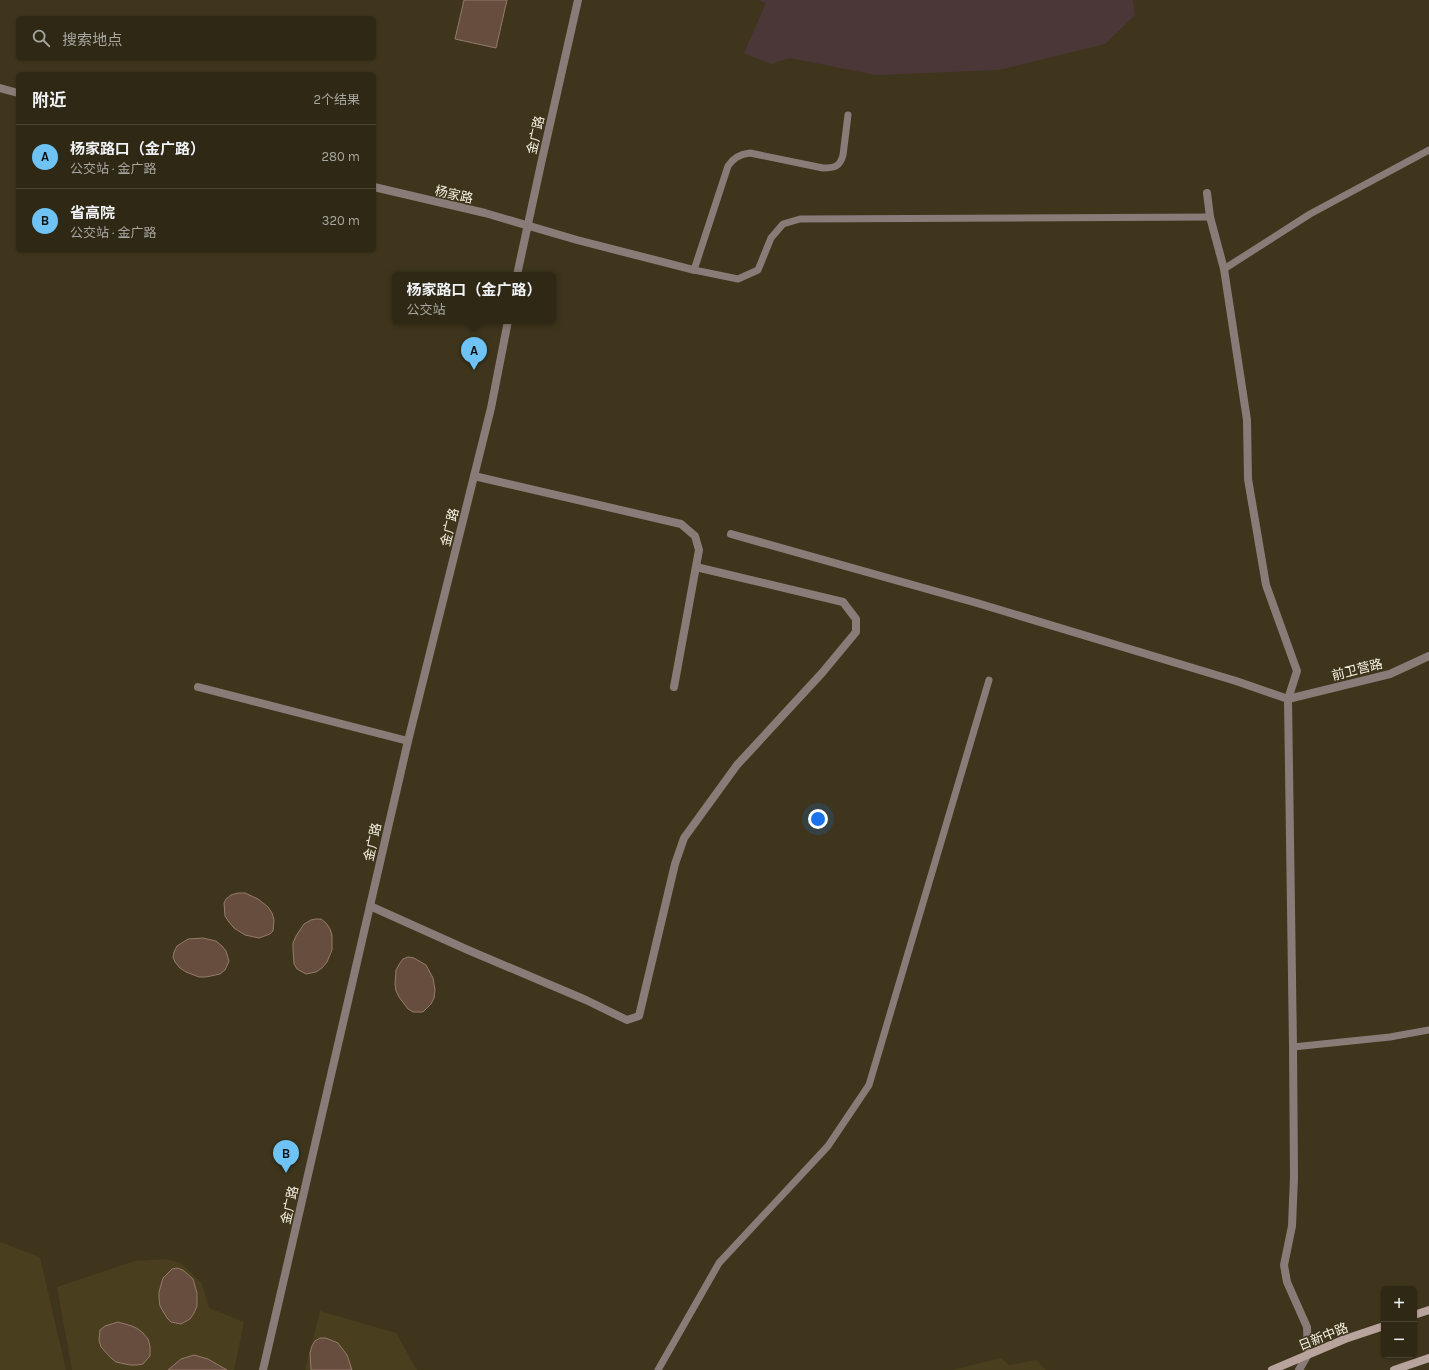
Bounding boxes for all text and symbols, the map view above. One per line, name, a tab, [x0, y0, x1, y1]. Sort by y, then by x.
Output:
search box	[16, 16, 376, 60]
icon: search	[30, 27, 52, 49]
text: 搜索地点	[62, 31, 122, 49]
text: 附近	[32, 90, 66, 110]
text: 2个结果	[313, 92, 360, 107]
street label: 金广路	[524, 114, 547, 156]
text: 杨家路口（金广路）	[70, 140, 205, 158]
text: A	[41, 149, 49, 164]
text: 280 m	[322, 149, 360, 164]
text: 公交站 · 金广路	[70, 161, 157, 176]
street label: 杨家路	[433, 183, 475, 206]
text: 省高院	[70, 204, 115, 222]
text: B	[41, 213, 49, 228]
text: 320 m	[322, 213, 360, 228]
text: 公交站 · 金广路	[70, 225, 157, 240]
popup	[392, 272, 556, 324]
text: 杨家路口（金广路）	[406, 281, 542, 299]
text: 公交站	[406, 302, 446, 317]
pin: A	[461, 337, 487, 370]
street label: 金广路	[437, 506, 461, 548]
street label: 前卫营路	[1330, 656, 1384, 683]
your location	[808, 809, 828, 829]
street label: 金广路	[361, 821, 384, 863]
pin: B	[273, 1140, 299, 1173]
street label: 金广路	[278, 1184, 301, 1226]
map controls	[1381, 1286, 1417, 1358]
button: +	[1381, 1286, 1417, 1322]
street label: 日新中路	[1296, 1320, 1350, 1353]
button: −	[1381, 1322, 1417, 1358]

